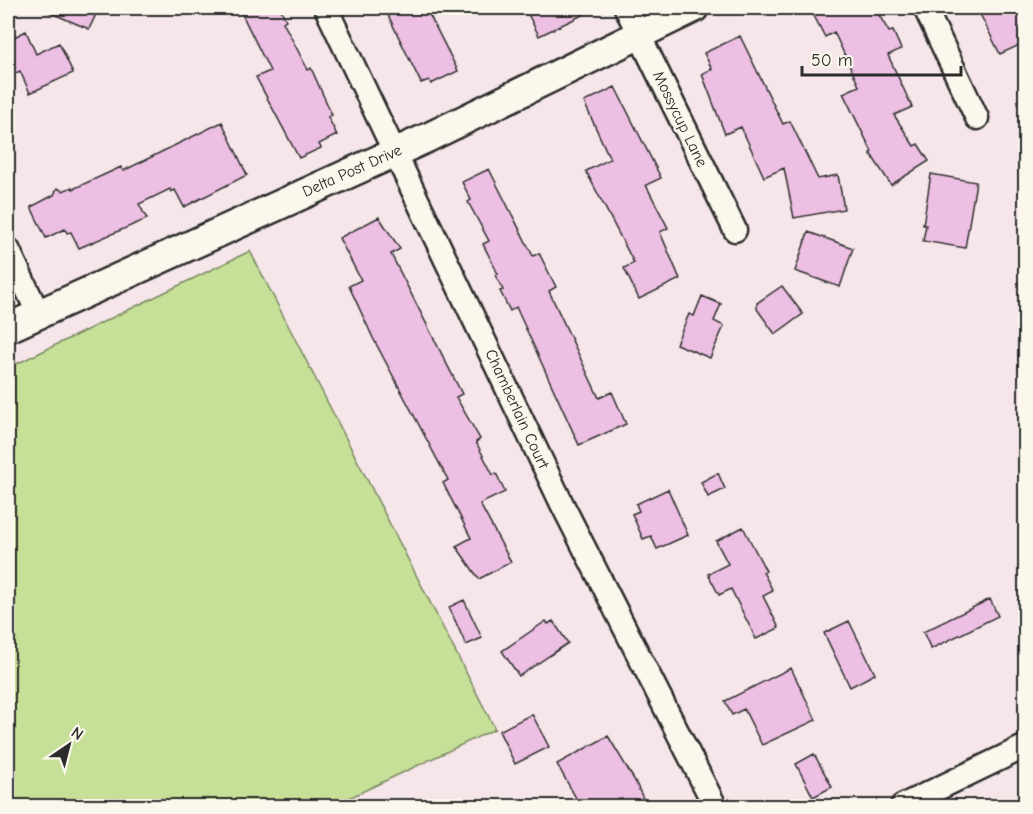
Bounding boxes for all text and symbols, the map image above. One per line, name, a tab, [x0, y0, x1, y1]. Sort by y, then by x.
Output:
scale bar	[802, 39, 961, 77]
text: 50 m	[811, 50, 853, 71]
street label: Mossycup Lane	[649, 68, 711, 170]
street label: Delta Post Drive	[299, 141, 405, 201]
street label: Chamberlain Court	[481, 346, 553, 472]
north arrow	[39, 715, 99, 775]
text: N	[68, 723, 86, 744]

